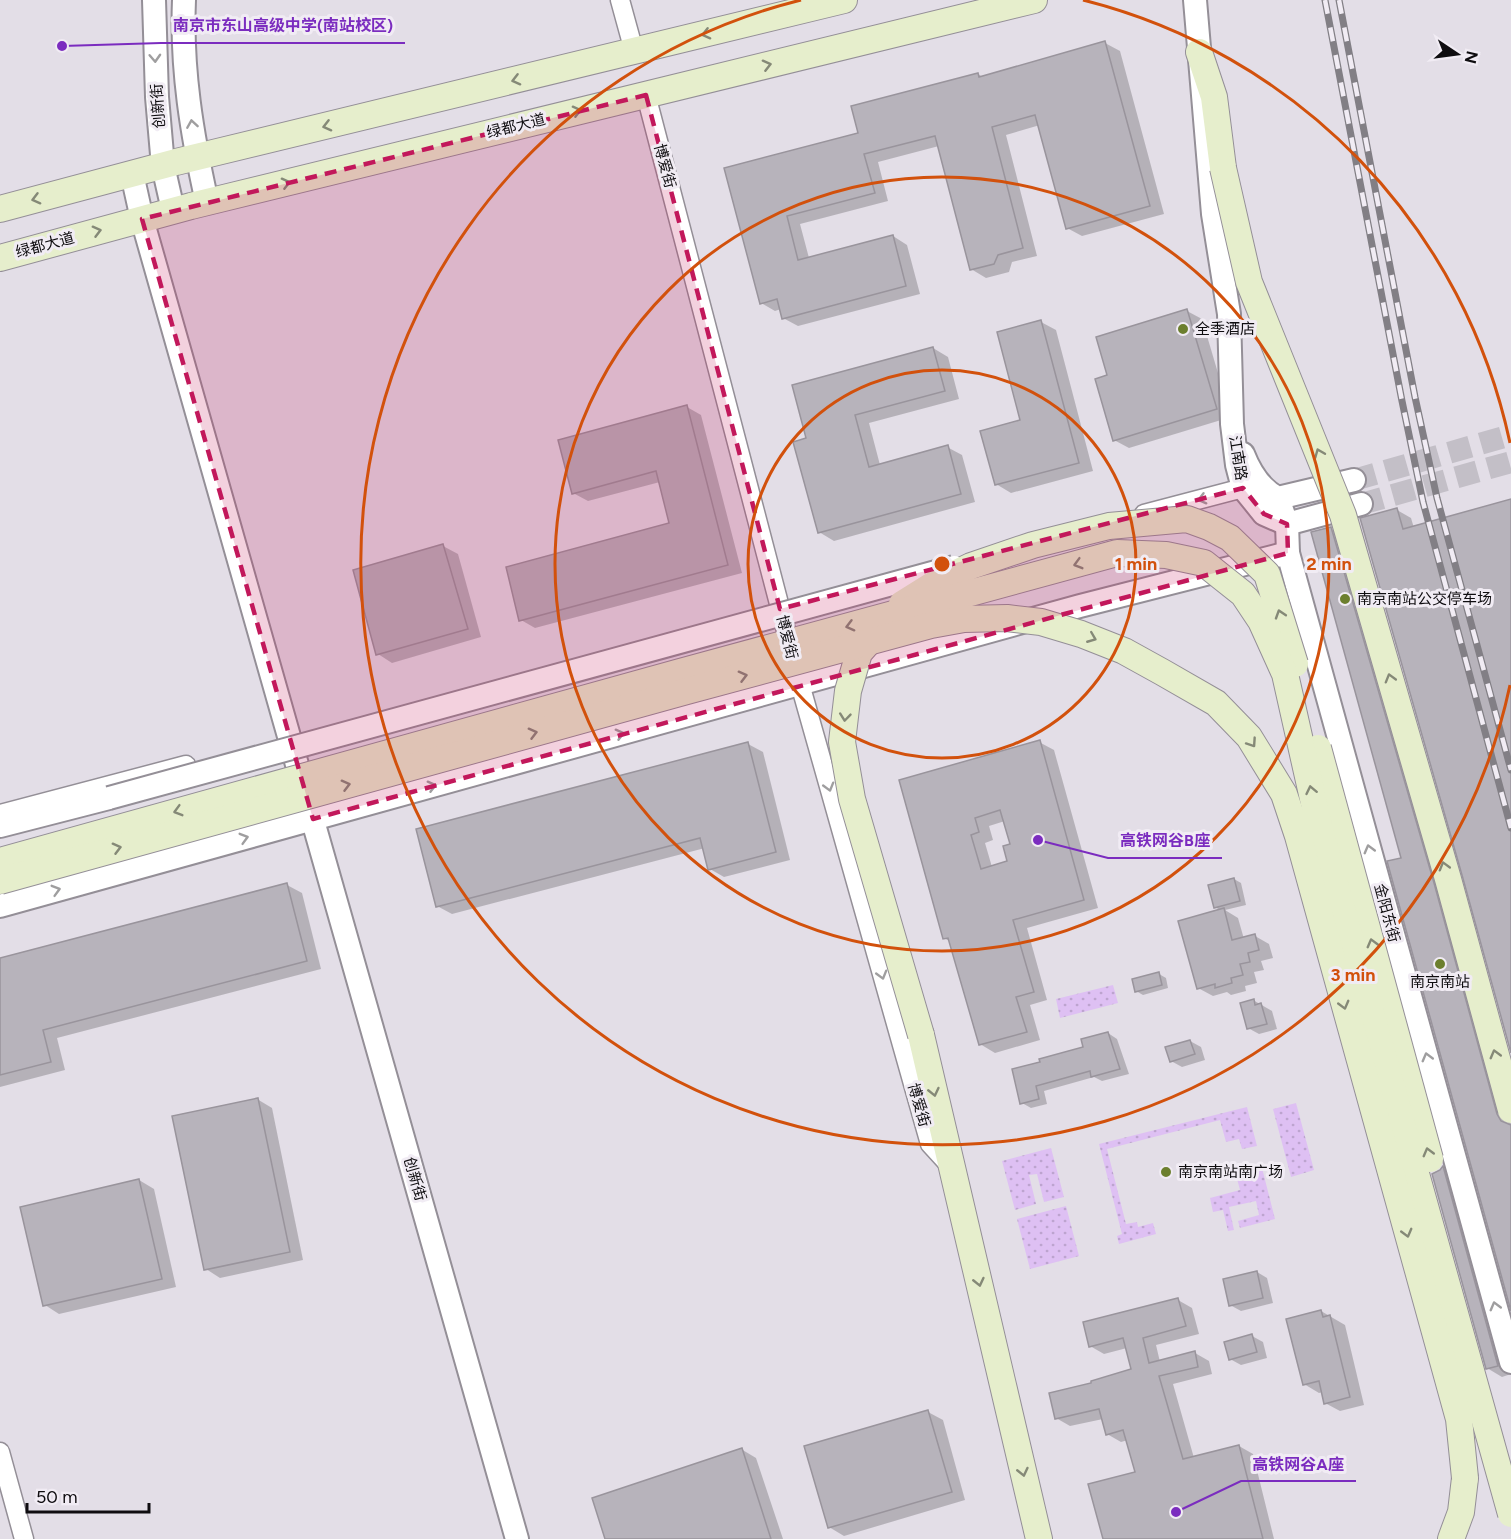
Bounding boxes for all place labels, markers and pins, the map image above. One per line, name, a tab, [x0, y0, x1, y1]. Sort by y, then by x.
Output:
callout: 南京市东山高级中学(南站校区)	[161, 9, 405, 43]
place label: 全季酒店	[1195, 320, 1255, 338]
marker: 全季酒店	[1176, 322, 1190, 336]
centre of rings	[932, 554, 952, 574]
place label: 南京南站公交停车场	[1357, 590, 1492, 608]
marker: 南京南站公交停车场	[1338, 592, 1352, 606]
callout: 高铁网谷B座	[1108, 824, 1222, 858]
marker: 南京南站	[1433, 957, 1447, 971]
place label: 南京南站	[1410, 973, 1470, 991]
place label: 南京南站南广场	[1178, 1163, 1283, 1181]
marker: 南京南站南广场	[1159, 1165, 1173, 1179]
callout: 高铁网谷A座	[1241, 1447, 1356, 1481]

